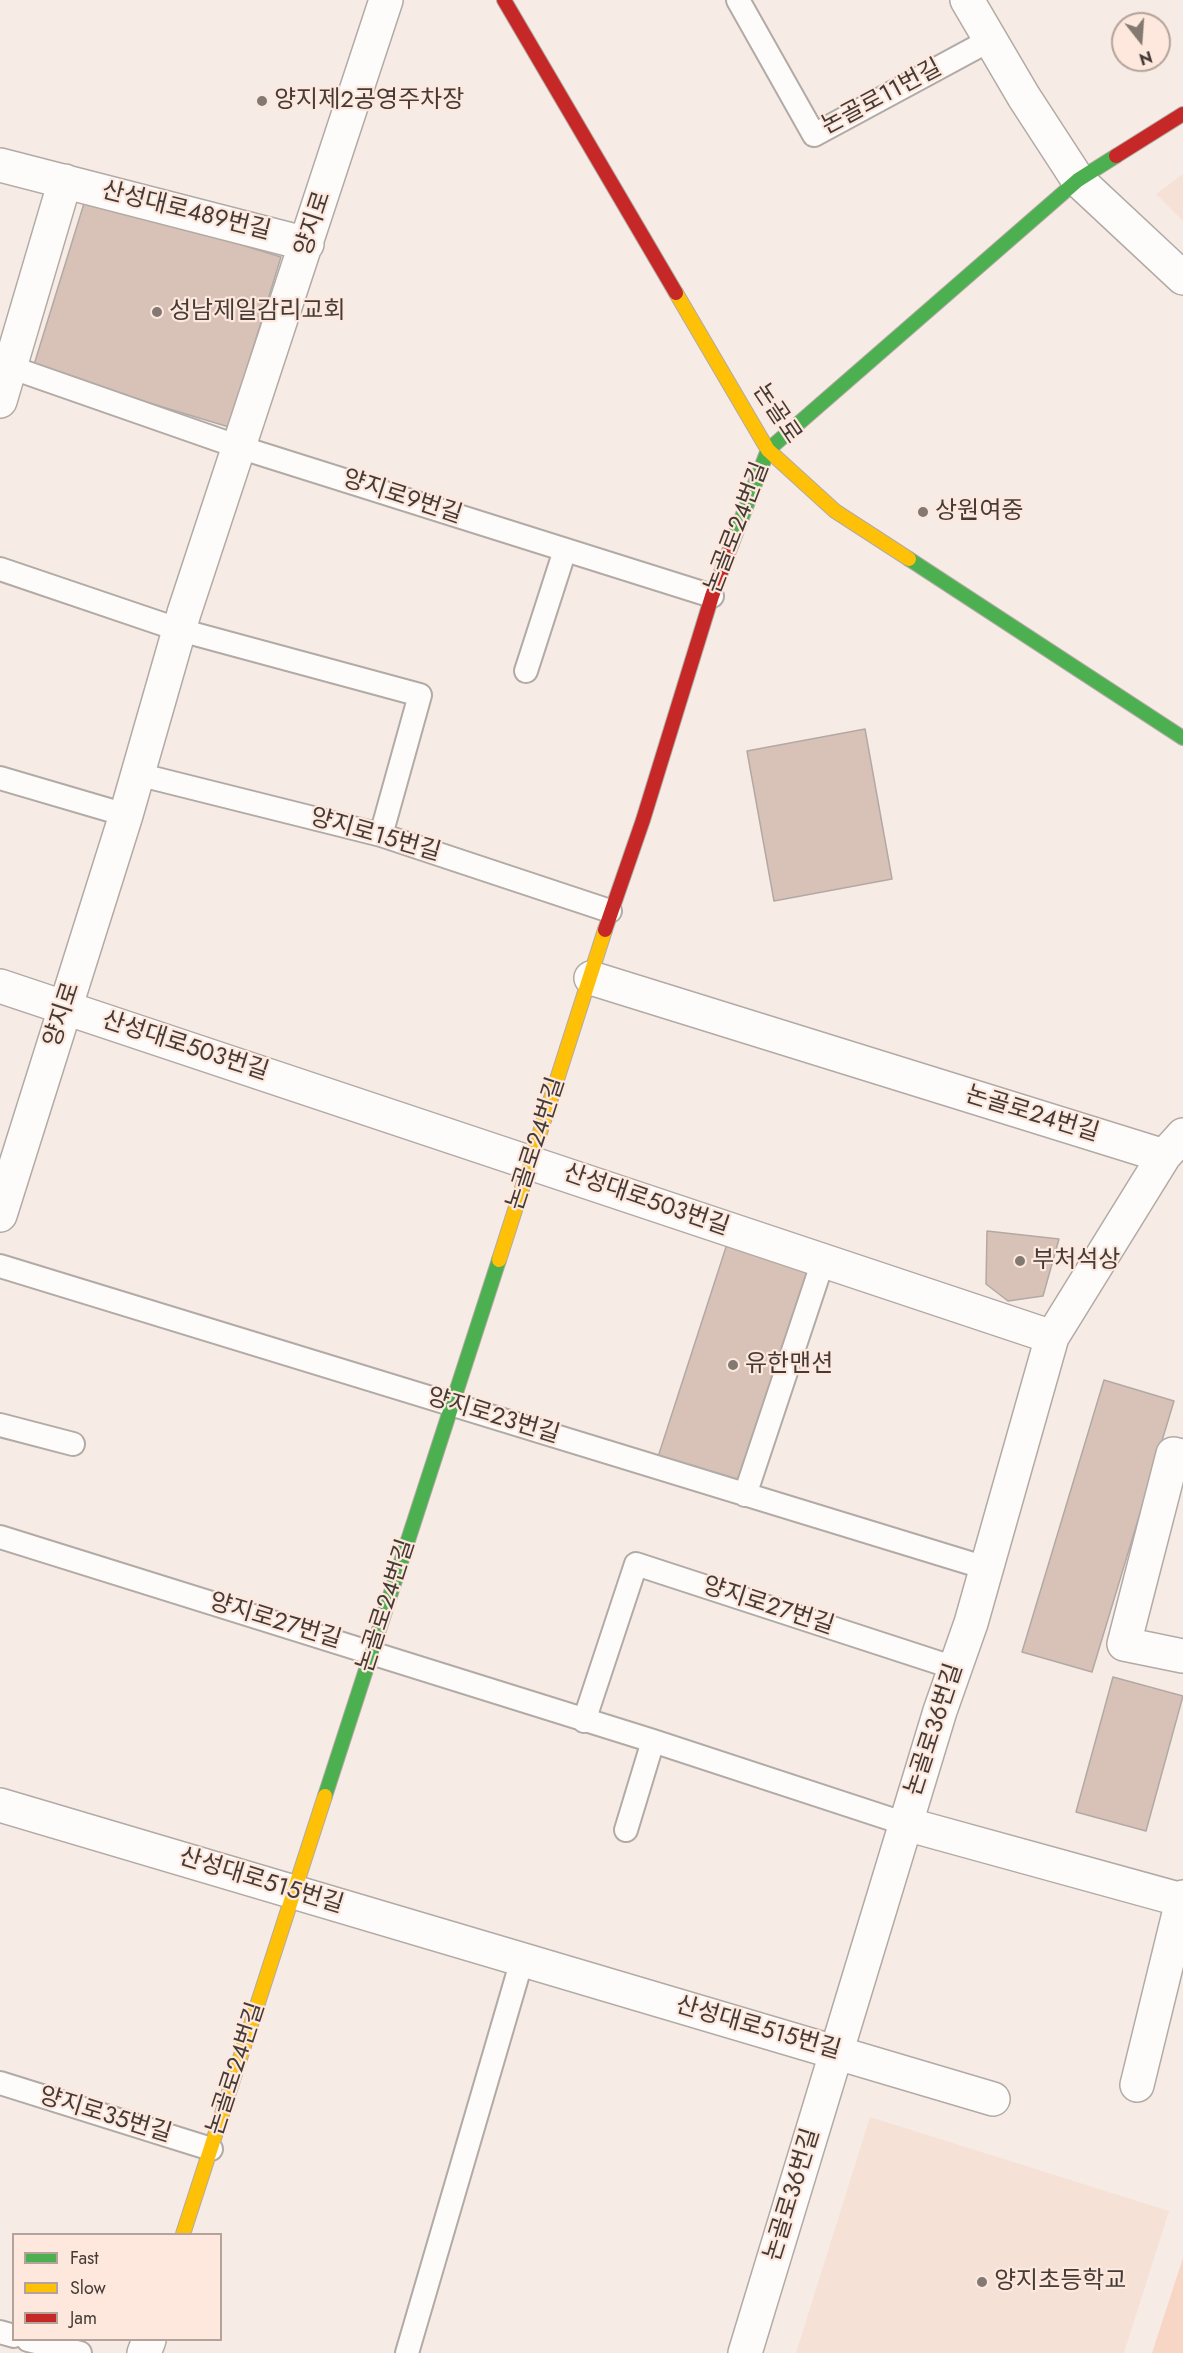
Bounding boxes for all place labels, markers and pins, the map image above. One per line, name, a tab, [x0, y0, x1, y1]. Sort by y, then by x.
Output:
place label: 양지제2공영주차장	[274, 87, 464, 115]
marker: 양지제2공영주차장	[255, 94, 269, 108]
place label: 성남제일감리교회	[169, 298, 346, 326]
marker: 성남제일감리교회	[150, 305, 164, 319]
place label: 상원여중	[935, 498, 1023, 526]
marker: 상원여중	[916, 505, 930, 519]
place label: 부처석상	[1032, 1247, 1120, 1275]
marker: 부처석상	[1013, 1254, 1027, 1268]
place label: 유한맨션	[745, 1351, 833, 1379]
marker: 유한맨션	[726, 1358, 740, 1372]
place label: 양지초등학교	[994, 2268, 1126, 2296]
marker: 양지초등학교	[975, 2275, 989, 2289]

